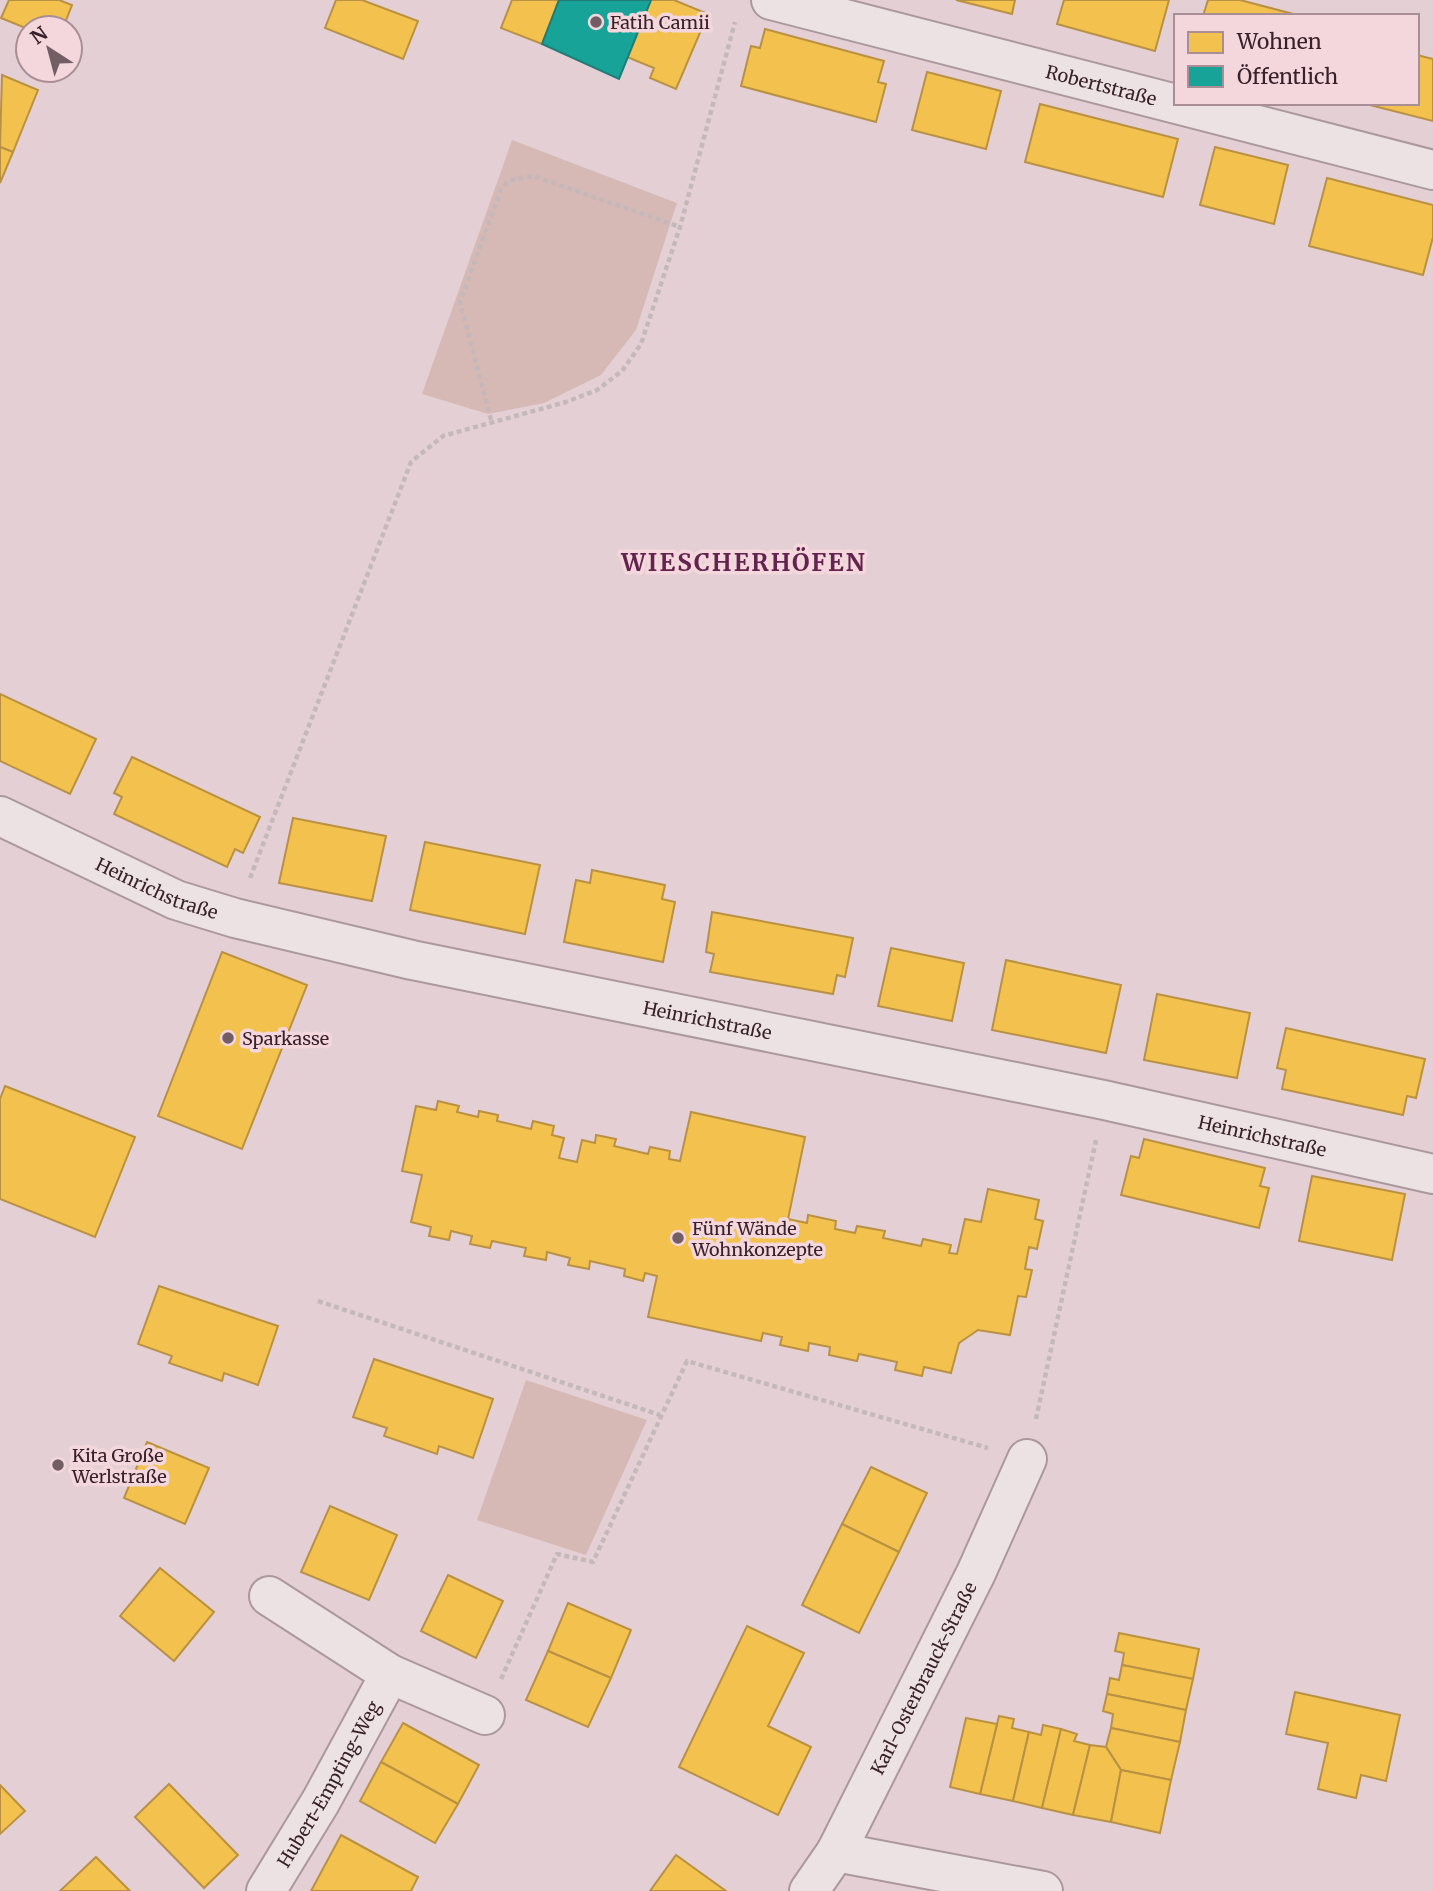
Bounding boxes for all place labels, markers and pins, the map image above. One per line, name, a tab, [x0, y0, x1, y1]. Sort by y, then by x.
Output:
place label: Fatih Camii	[610, 11, 710, 34]
marker: Fatih Camii	[588, 14, 604, 30]
place label: Sparkasse	[242, 1027, 329, 1050]
marker: Sparkasse	[220, 1030, 236, 1046]
place label: Fünf Wände Wohnkonzepte	[691, 1217, 823, 1261]
marker: Fünf Wände Wohnkonzepte	[670, 1230, 686, 1246]
place label: Kita Große Werlstraße	[71, 1444, 167, 1488]
marker: Kita Große Werlstraße	[50, 1457, 66, 1473]

